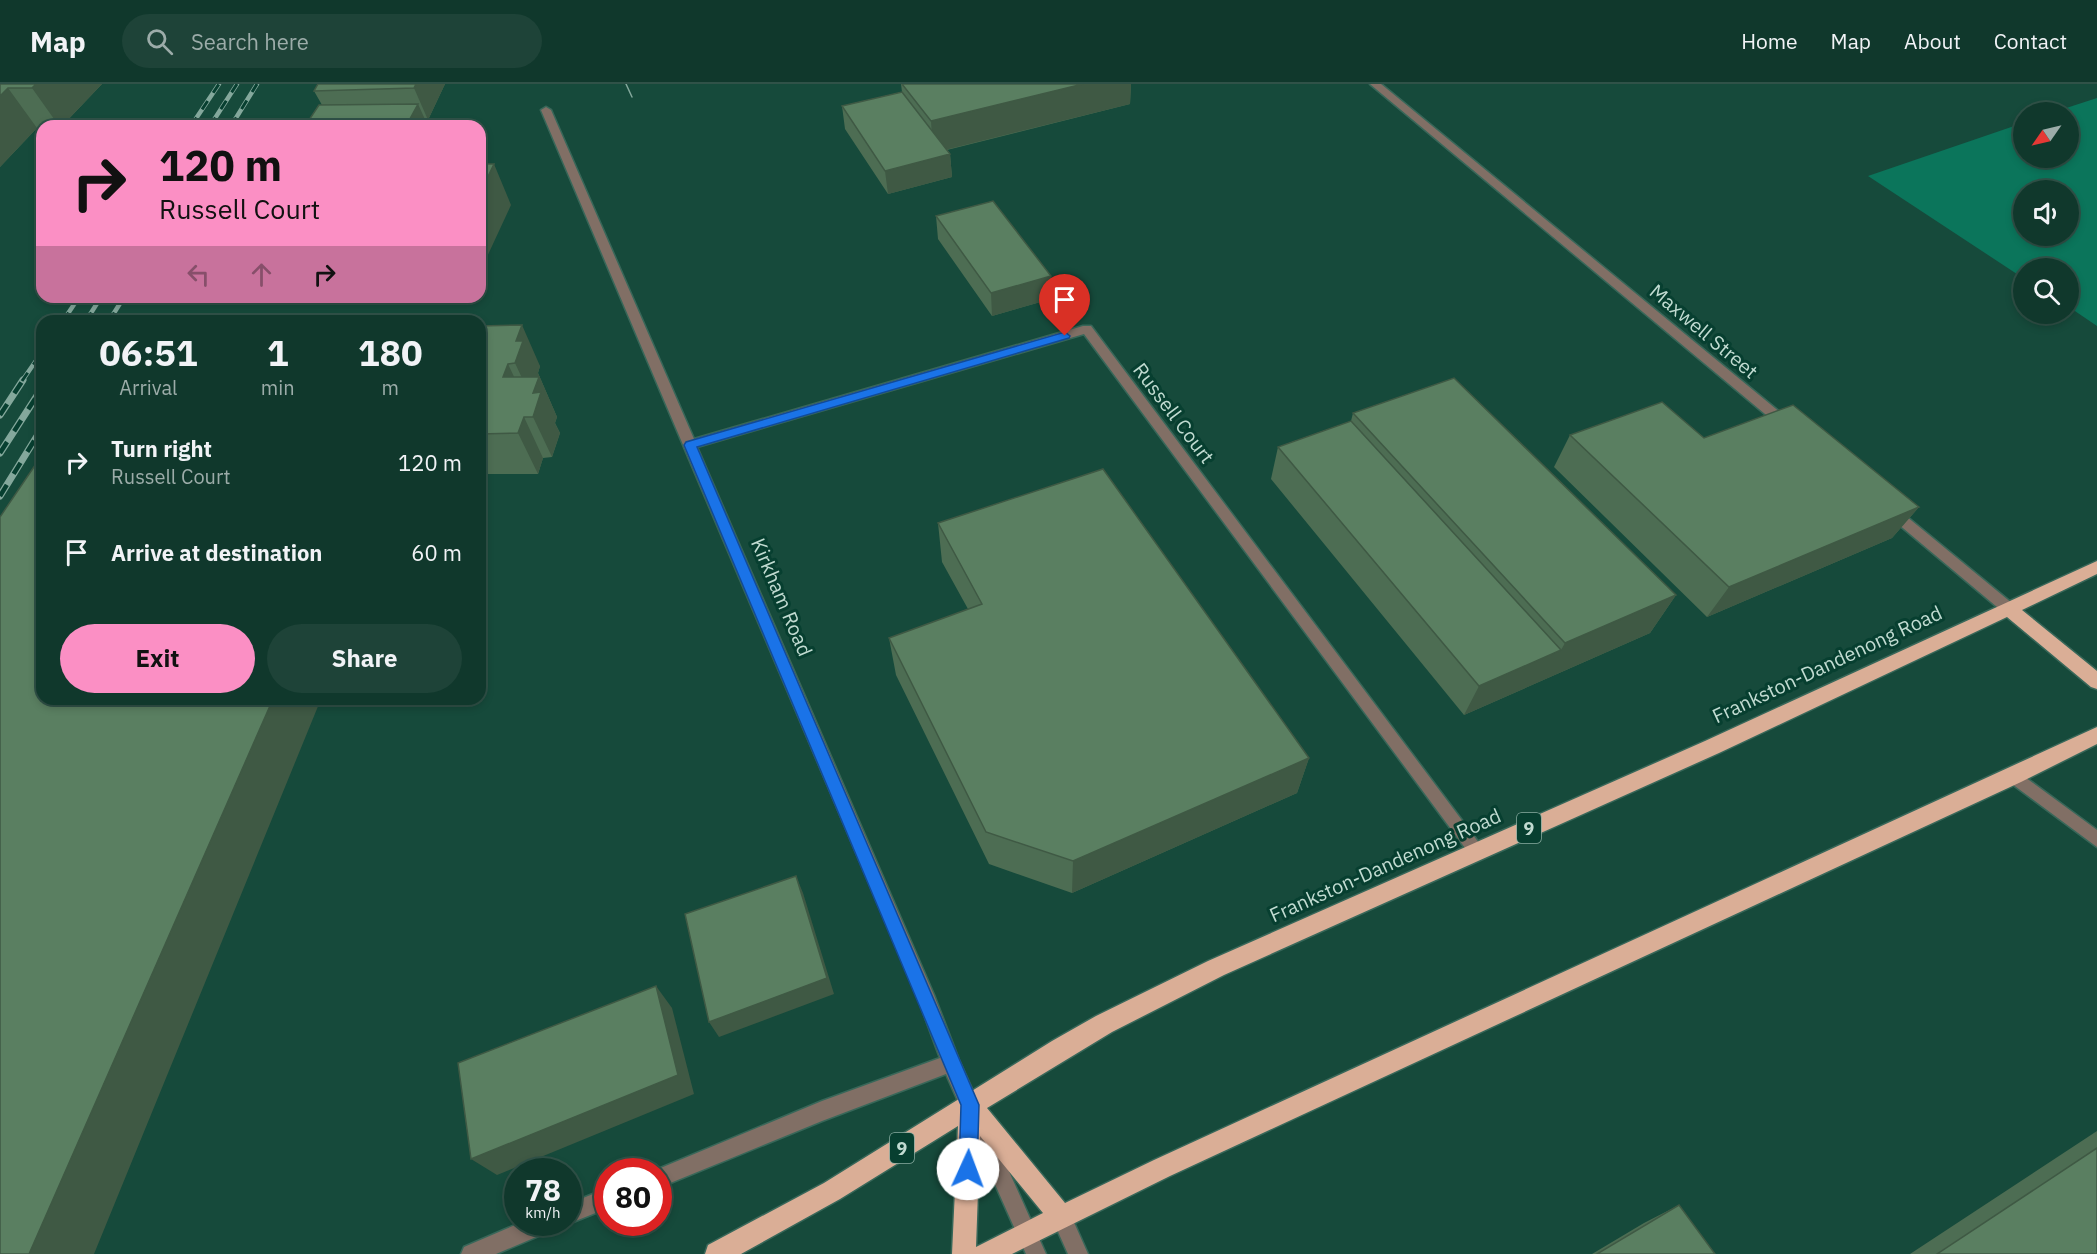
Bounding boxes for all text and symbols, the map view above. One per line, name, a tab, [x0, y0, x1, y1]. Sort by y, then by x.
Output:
search box	[122, 14, 542, 68]
text: Map	[30, 23, 86, 60]
icon: search	[143, 25, 176, 58]
text: Search here	[191, 27, 309, 56]
text: Home	[1741, 27, 1798, 55]
text: Map	[1831, 27, 1871, 55]
text: About	[1904, 27, 1961, 55]
text: Contact	[1994, 27, 2067, 55]
north arrow	[2013, 102, 2079, 168]
map controls	[2013, 102, 2079, 324]
text: 120 m	[159, 138, 282, 193]
icon: right	[60, 144, 138, 222]
button: sound	[2013, 180, 2079, 246]
text: Russell Court	[159, 191, 320, 226]
icon: left	[182, 258, 215, 291]
icon: ahead	[245, 258, 278, 291]
icon: right	[308, 258, 341, 291]
button: search	[2013, 258, 2079, 324]
pin	[1039, 274, 1090, 336]
street label: Maxwell Street	[1644, 278, 1764, 384]
icon: arrive	[1048, 283, 1081, 316]
text: 06:51	[99, 329, 198, 376]
text: 1	[267, 329, 289, 376]
text: 180	[358, 329, 423, 376]
street label: Russell Court	[1127, 357, 1221, 469]
text: Arrival	[119, 374, 178, 401]
text: min	[261, 374, 295, 401]
text: m	[382, 374, 399, 401]
text: Turn right	[111, 434, 212, 463]
icon: right	[60, 446, 93, 479]
text: 120 m	[398, 448, 462, 477]
text: Russell Court	[111, 463, 230, 490]
street label: Kirkham Road	[745, 534, 819, 660]
icon: arrive	[60, 536, 93, 569]
text: Arrive at destination	[111, 538, 322, 567]
text: 60 m	[411, 538, 462, 567]
street label: Frankston-Dandenong Road	[1708, 599, 1946, 729]
button: Exit	[60, 624, 255, 693]
button: Share	[267, 624, 462, 693]
street label: Frankston-Dandenong Road	[1265, 802, 1505, 928]
road number: 9	[1517, 813, 1541, 843]
road number: 9	[890, 1133, 914, 1163]
position arrow	[936, 1137, 1000, 1201]
speed limit sign: 80	[594, 1158, 672, 1236]
text: 78	[525, 1170, 561, 1209]
text: km/h	[525, 1203, 561, 1222]

